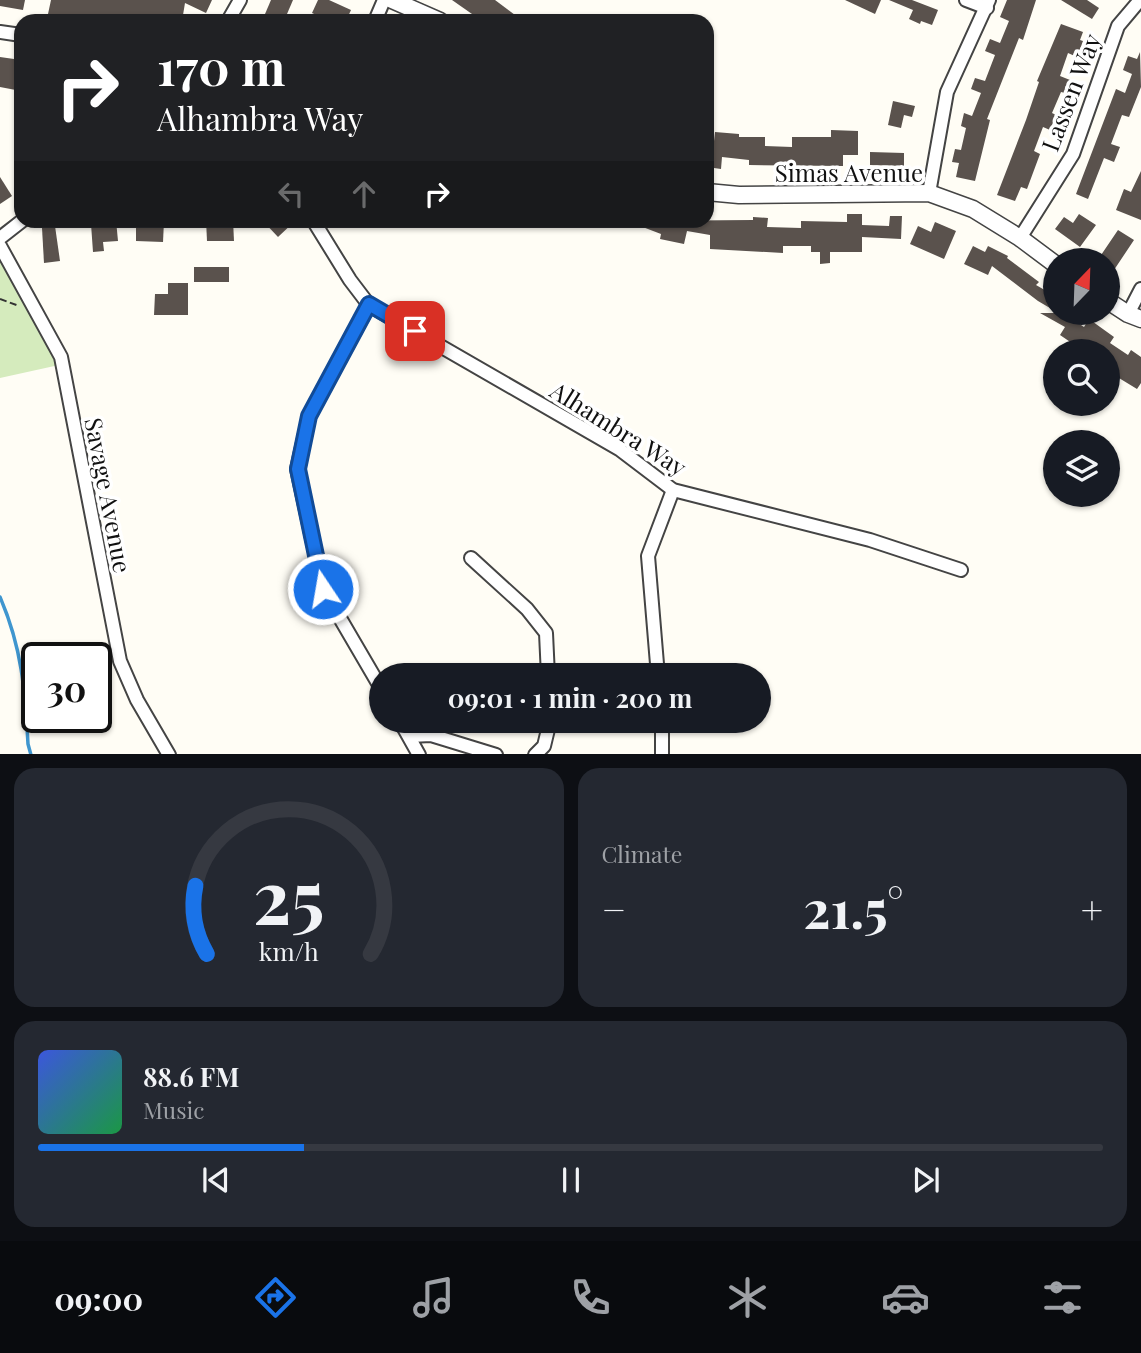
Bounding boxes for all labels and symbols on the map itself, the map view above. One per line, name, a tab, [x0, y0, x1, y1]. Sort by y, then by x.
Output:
street label: Lassen Way	[1033, 29, 1107, 155]
street label: Simas Avenue	[775, 156, 923, 188]
north arrow	[1043, 248, 1120, 326]
pin	[385, 301, 445, 361]
street label: Alhambra Way	[544, 373, 693, 483]
street label: Savage Avenue	[78, 415, 140, 575]
position arrow	[286, 552, 360, 626]
speed limit sign: 30	[21, 642, 112, 733]

